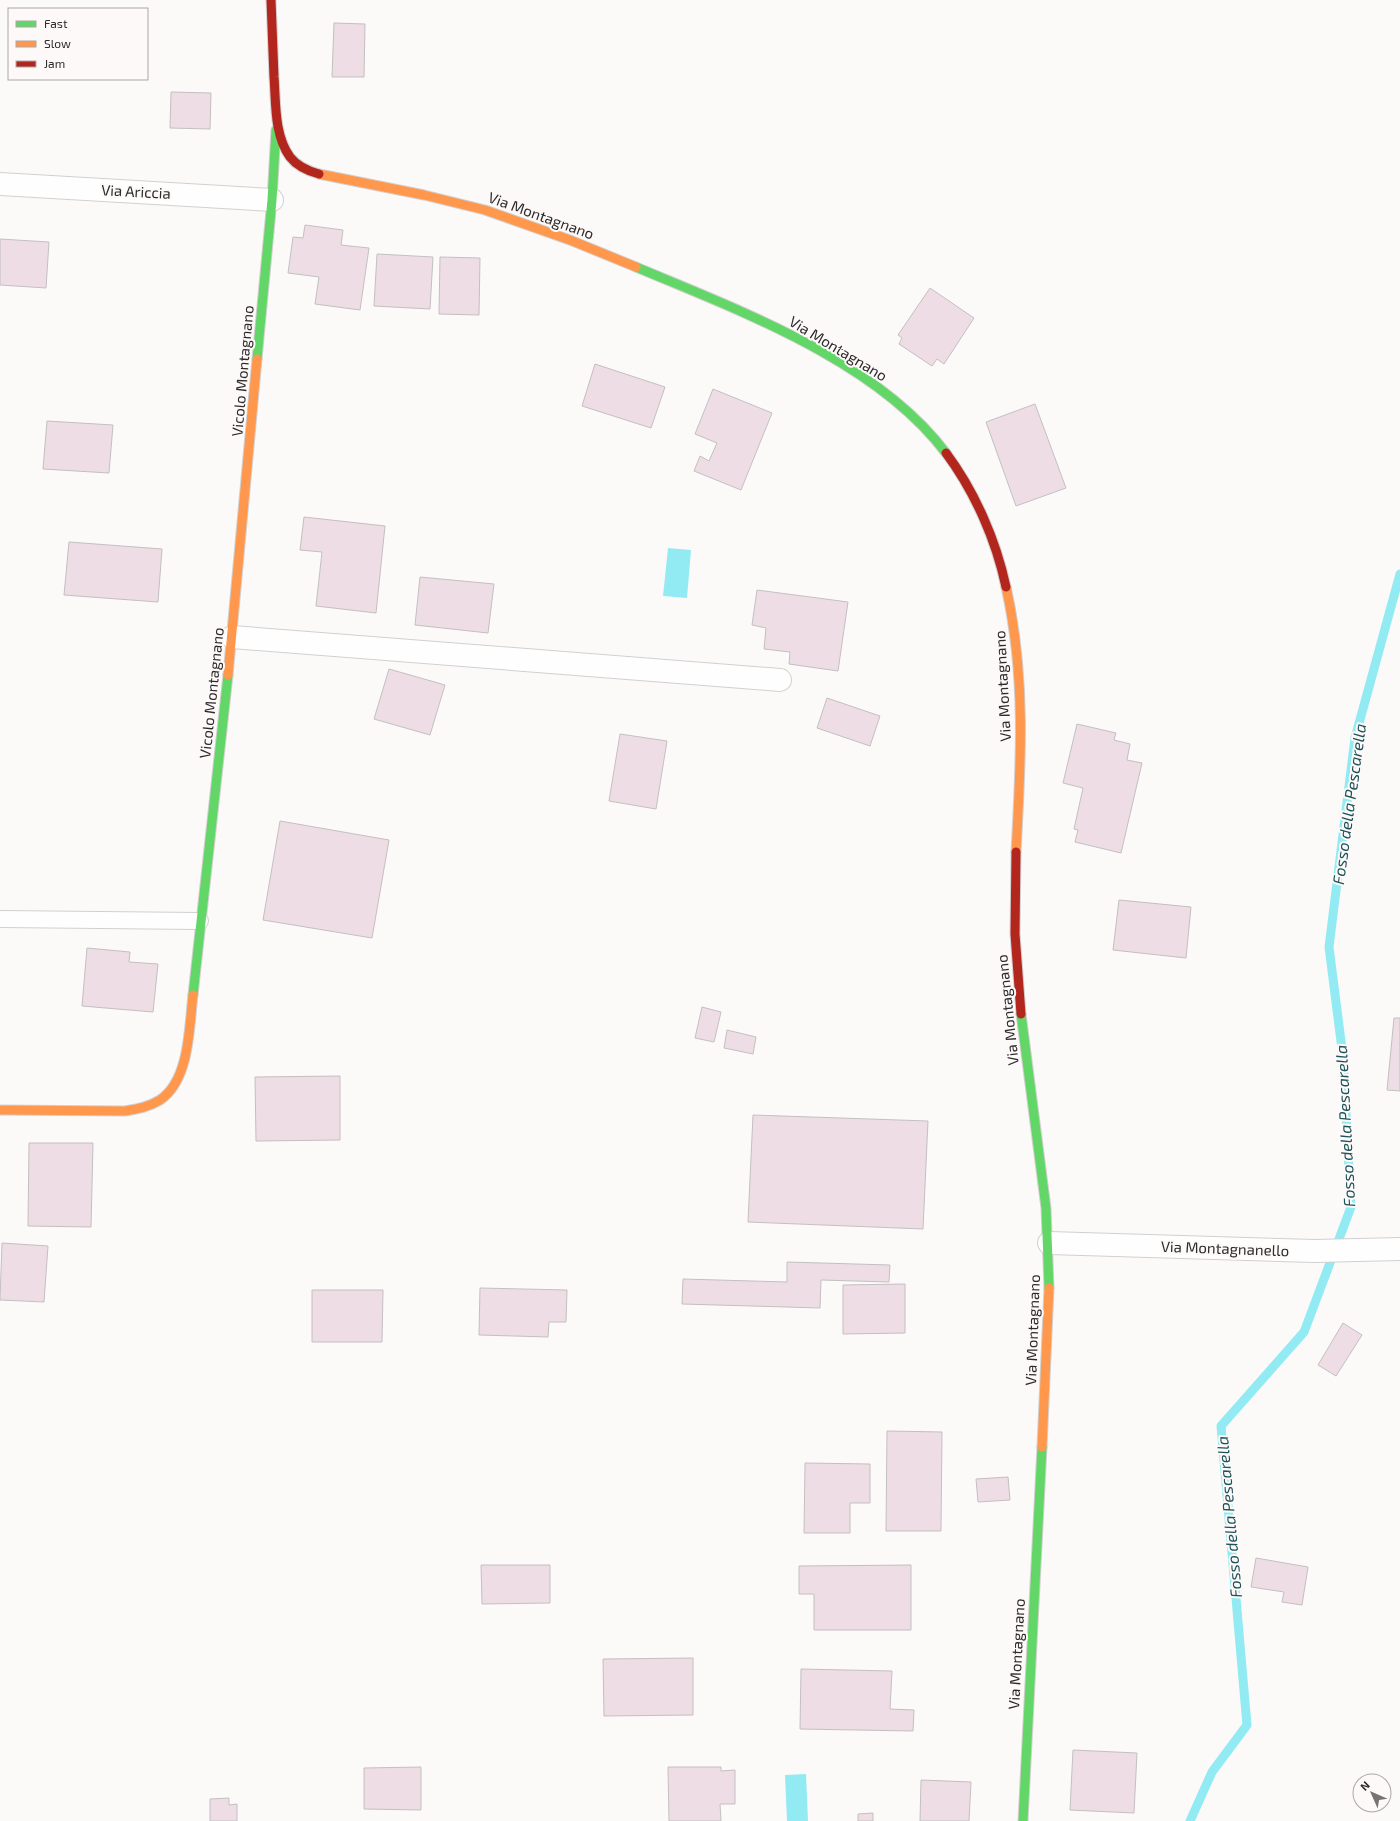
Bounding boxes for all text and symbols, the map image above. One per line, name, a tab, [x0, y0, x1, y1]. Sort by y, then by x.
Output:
legend	[8, 8, 148, 80]
text: Fast	[44, 16, 68, 30]
text: Slow	[44, 36, 71, 50]
text: Jam	[44, 56, 65, 70]
street label: Via Ariccia	[101, 180, 171, 202]
street label: Via Montagnano	[486, 188, 597, 243]
street label: Vicolo Montagnano	[227, 304, 257, 437]
street label: Via Montagnano	[786, 312, 891, 385]
street label: Vicolo Montagnano	[195, 626, 227, 759]
street label: Via Montagnano	[990, 630, 1014, 742]
water label: Fosso della Pescarella	[1328, 722, 1369, 886]
street label: Via Montagnano	[992, 954, 1022, 1066]
water label: Fosso della Pescarella	[1331, 1044, 1358, 1208]
street label: Via Montagnanello	[1161, 1237, 1289, 1259]
street label: Via Montagnano	[1021, 1274, 1043, 1386]
water label: Fosso della Pescarella	[1212, 1435, 1245, 1599]
street label: Via Montagnano	[1004, 1598, 1028, 1710]
north arrow	[1352, 1773, 1392, 1813]
text: N	[1357, 1778, 1372, 1793]

